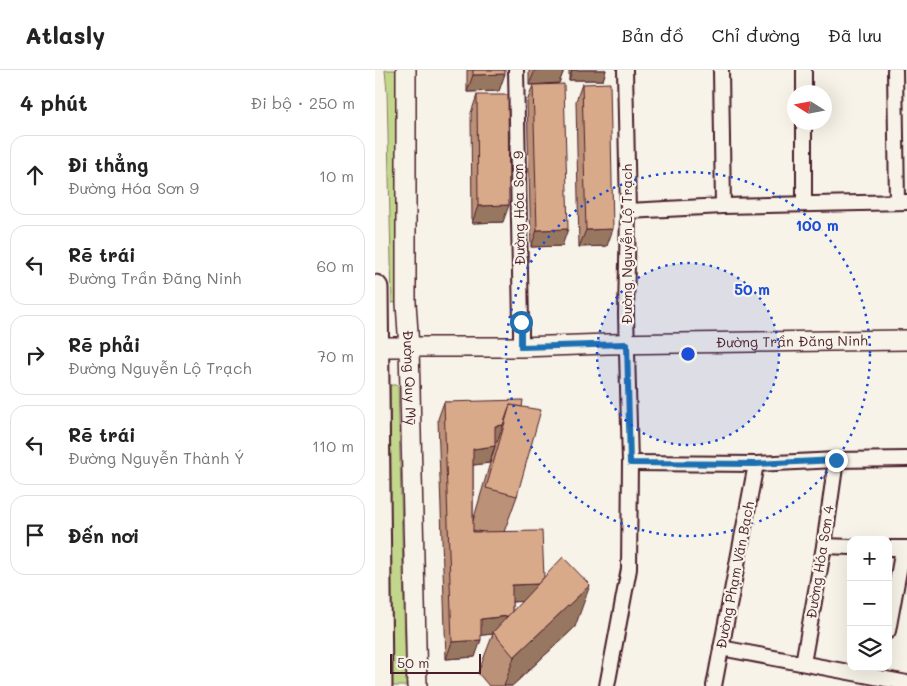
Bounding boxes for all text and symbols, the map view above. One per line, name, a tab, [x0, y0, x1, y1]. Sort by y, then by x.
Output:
text: Atlasly	[25, 19, 105, 50]
text: Bản đồ	[622, 23, 684, 47]
text: Chỉ đường	[712, 23, 800, 47]
text: Đã lưu	[828, 23, 882, 47]
north arrow	[787, 85, 832, 130]
text: 4 phút	[20, 89, 88, 116]
text: Đi bộ · 250 m	[251, 92, 355, 113]
street label: Đường Hóa Sơn 9	[508, 151, 529, 265]
text: Đi thẳng	[68, 152, 148, 177]
icon: ahead	[21, 161, 49, 189]
street label: Đường Nguyễn Lộ Trạch	[617, 164, 636, 324]
text: 10 m	[319, 165, 354, 186]
text: Đường Hóa Sơn 9	[68, 177, 199, 198]
text: 100 m	[795, 215, 839, 235]
text: Rẽ trái	[68, 242, 136, 267]
icon: left	[21, 251, 49, 279]
text: 60 m	[317, 255, 354, 276]
text: Đường Trần Đăng Ninh	[68, 267, 241, 288]
text: 50 m	[734, 279, 770, 299]
route start	[510, 311, 533, 334]
street label: Đường Quy Mỹ	[399, 330, 421, 426]
street label: Đường Trần Đăng Ninh	[716, 331, 868, 352]
text: Rẽ phải	[68, 332, 140, 357]
icon: right	[21, 341, 49, 369]
text: 70 m	[317, 345, 354, 366]
centre of rings	[679, 345, 697, 363]
text: Đường Nguyễn Lộ Trạch	[68, 357, 252, 378]
text: Rẽ trái	[68, 422, 136, 447]
icon: left	[21, 431, 49, 459]
text: 110 m	[312, 435, 354, 456]
text: Đường Nguyễn Thành Ý	[68, 447, 245, 468]
route end	[825, 449, 848, 472]
street label: Đường Phạm Văn Bạch	[711, 500, 758, 650]
street label: Đường Hóa Sơn 4	[801, 503, 838, 620]
icon: arrive	[21, 521, 49, 549]
text: Đến nơi	[68, 523, 140, 548]
map controls	[847, 536, 892, 671]
button: +	[847, 536, 892, 581]
button: −	[847, 581, 892, 626]
button: layers	[847, 626, 892, 671]
scale bar	[390, 651, 481, 674]
text: 50 m	[397, 653, 429, 672]

